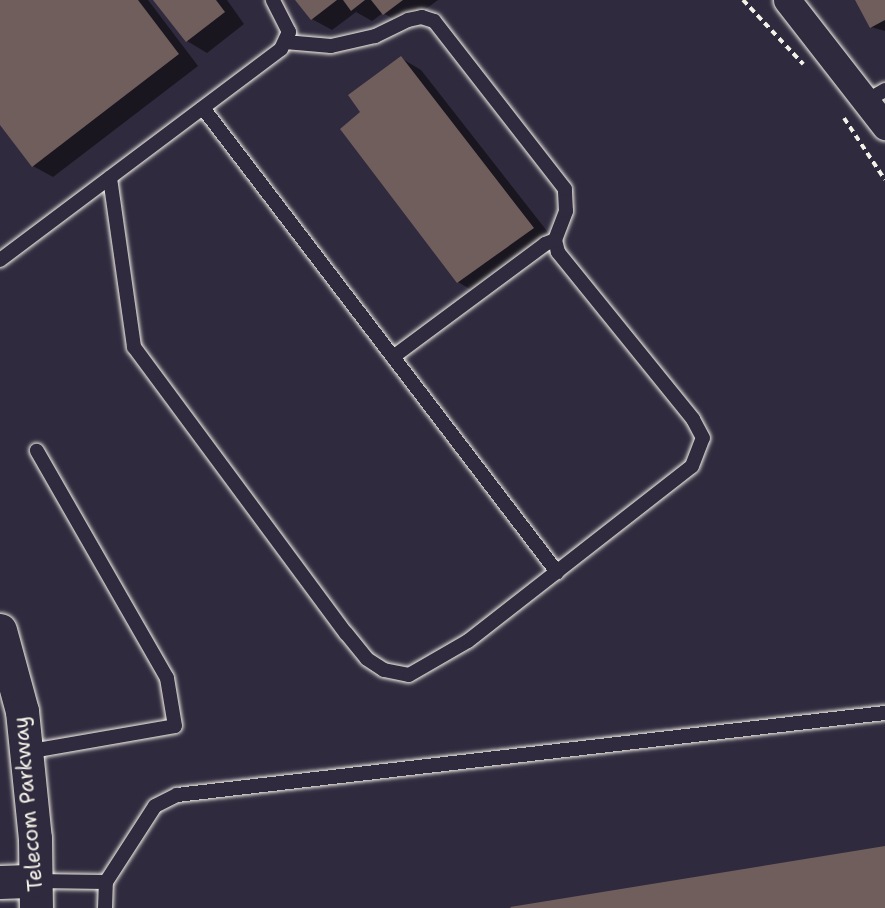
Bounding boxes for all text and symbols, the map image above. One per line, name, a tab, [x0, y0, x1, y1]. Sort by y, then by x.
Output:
street label: Telecom Parkway	[8, 715, 48, 893]

